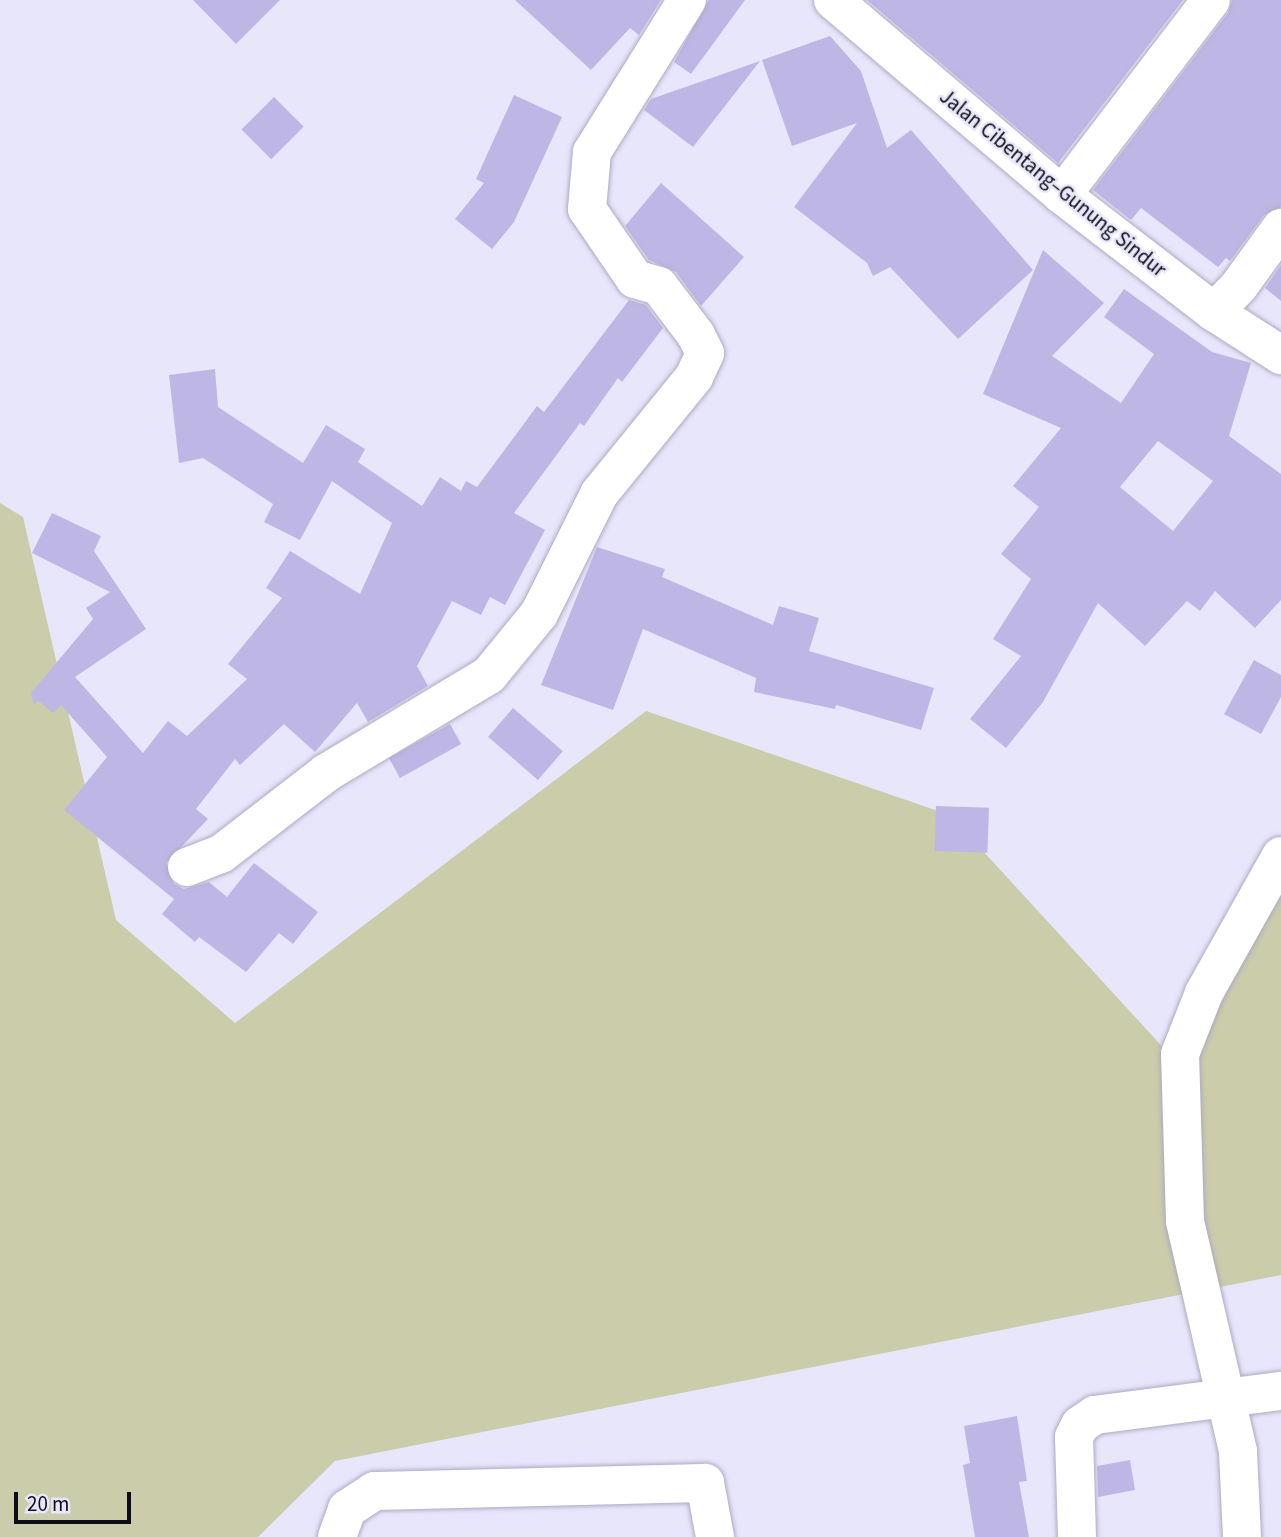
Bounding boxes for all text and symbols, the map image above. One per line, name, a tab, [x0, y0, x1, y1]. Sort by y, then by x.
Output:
street label: Jalan Cibentang–Gunung Sindur	[935, 84, 1171, 282]
scale bar	[18, 1478, 135, 1522]
text: 20 m	[27, 1489, 69, 1519]

